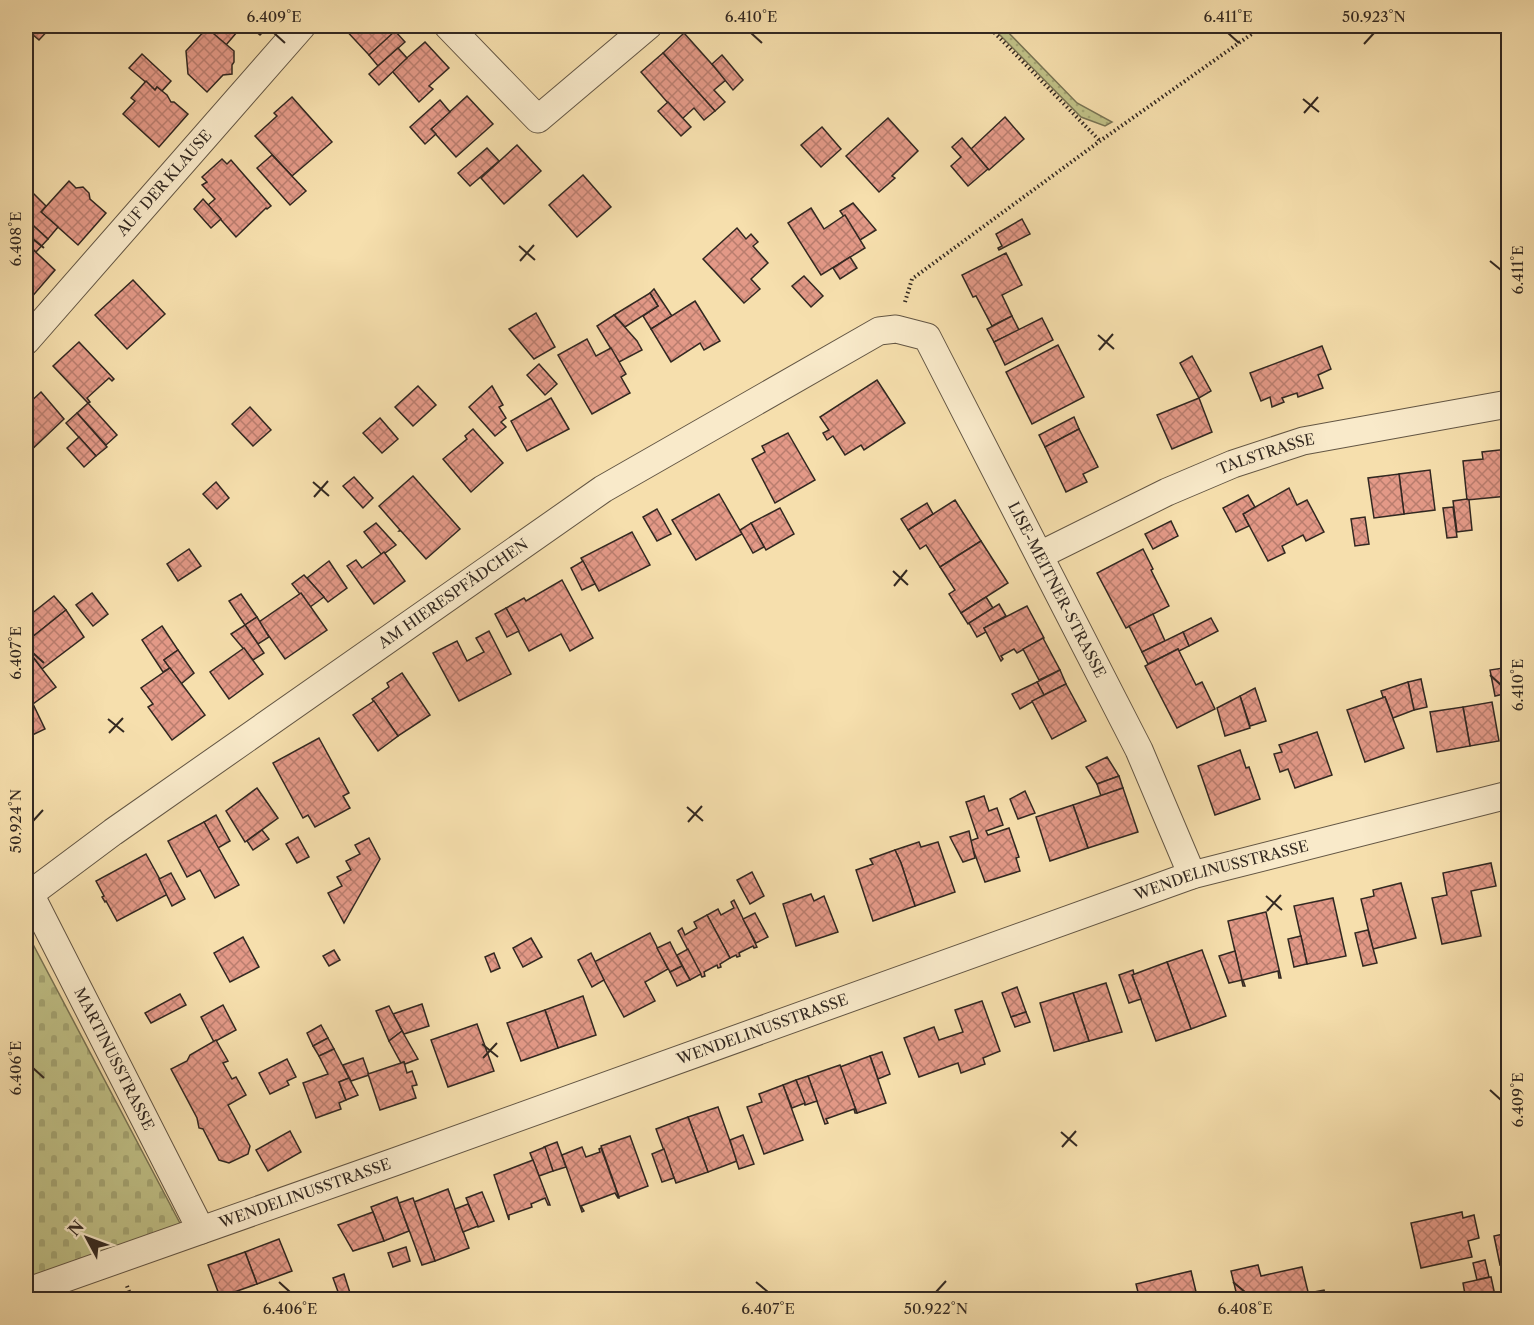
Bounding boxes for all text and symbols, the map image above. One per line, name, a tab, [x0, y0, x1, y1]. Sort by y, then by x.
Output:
text: 6.409°E	[246, 7, 302, 26]
text: 6.410°E	[725, 7, 777, 26]
text: 6.411°E	[1203, 7, 1253, 26]
text: 50.923°N	[1342, 7, 1406, 26]
street label: AUF DER KLAUSE	[112, 126, 216, 240]
text: 6.408°E	[6, 211, 25, 267]
text: 6.411°E	[1508, 245, 1527, 295]
street label: TALSTRASSE	[1214, 429, 1316, 479]
street label: LISE-MEITNER-STRASSE	[1004, 498, 1110, 681]
street label: AM HIERESPFÄDCHEN	[374, 534, 532, 653]
text: 6.407°E	[6, 626, 25, 680]
text: 6.410°E	[1508, 659, 1527, 711]
text: 50.924°N	[6, 789, 25, 853]
street label: WENDELINUSSTRASSE	[1131, 836, 1311, 904]
street label: MARTINUSSTRASSE	[70, 984, 159, 1133]
street label: WENDELINUSSTRASSE	[673, 989, 851, 1069]
text: 6.406°E	[6, 1041, 25, 1095]
text: 6.409°E	[1508, 1072, 1527, 1128]
street label: WENDELINUSSTRASSE	[216, 1154, 393, 1232]
north arrow	[57, 1208, 117, 1268]
text: N	[64, 1216, 88, 1240]
text: 6.406°E	[263, 1299, 317, 1318]
text: 6.407°E	[741, 1299, 795, 1318]
text: 50.922°N	[904, 1299, 968, 1318]
text: 6.408°E	[1217, 1299, 1273, 1318]

